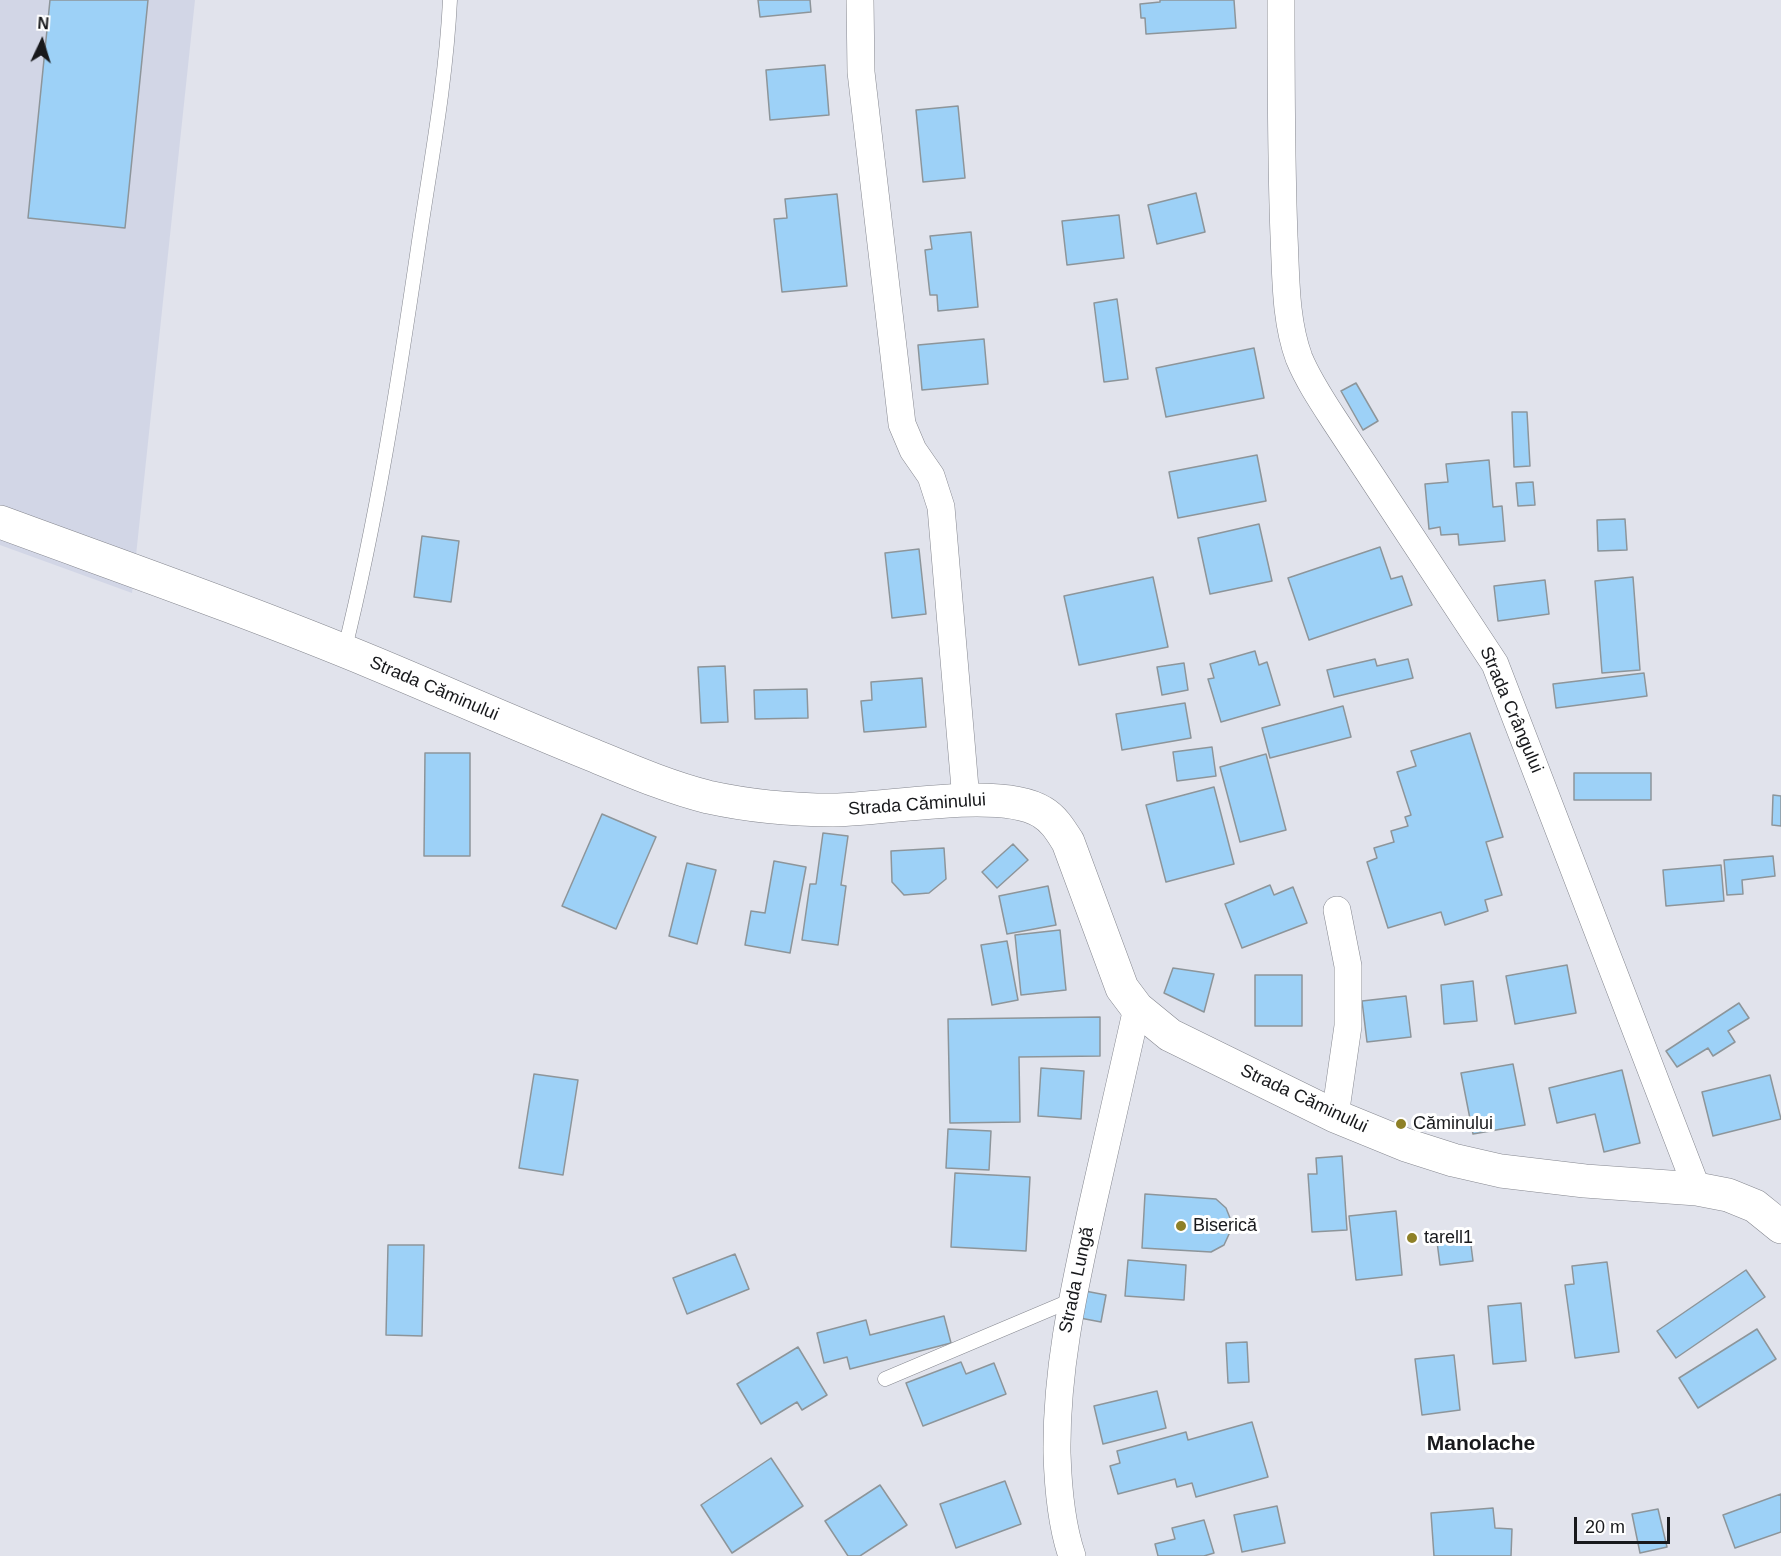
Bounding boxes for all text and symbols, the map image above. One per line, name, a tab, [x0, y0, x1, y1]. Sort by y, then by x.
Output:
north arrow	[12, 12, 72, 72]
text: N	[37, 15, 50, 32]
street label: Strada Crângului	[1475, 644, 1547, 776]
street label: Strada Căminului	[366, 652, 502, 726]
street label: Strada Căminului	[847, 789, 987, 821]
street label: Strada Căminului	[1237, 1060, 1371, 1138]
place label: Căminului	[1413, 1113, 1493, 1135]
marker: Căminului	[1394, 1117, 1408, 1131]
place label: Biserică	[1193, 1215, 1257, 1237]
marker: Biserică	[1174, 1219, 1188, 1233]
street label: Strada Lungă	[1055, 1225, 1099, 1335]
place label: tarell1	[1424, 1227, 1473, 1249]
marker: tarell1	[1405, 1231, 1419, 1245]
district label: Manolache	[1427, 1431, 1535, 1457]
scale bar	[1577, 1505, 1673, 1543]
text: 20 m	[1585, 1517, 1625, 1537]

